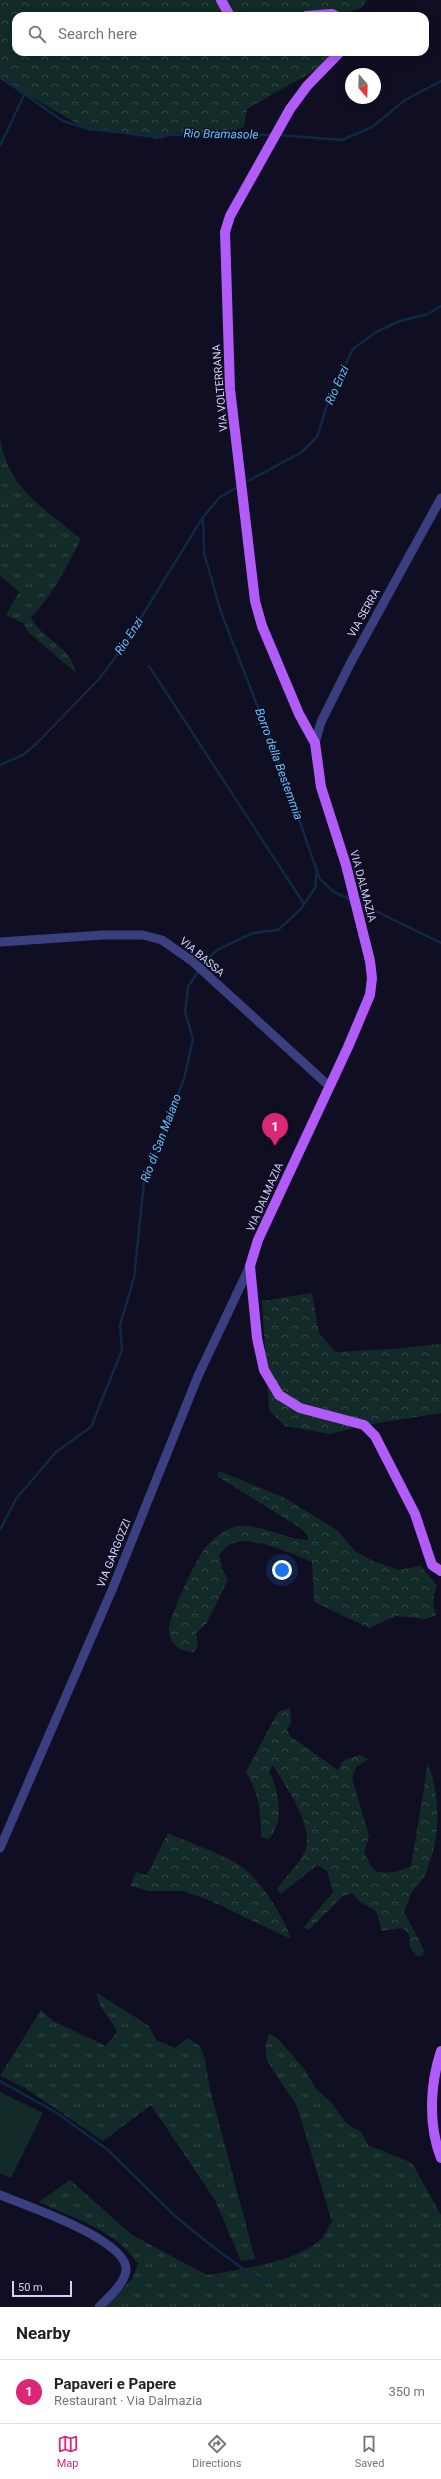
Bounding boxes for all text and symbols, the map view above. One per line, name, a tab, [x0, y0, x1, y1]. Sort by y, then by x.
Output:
search box	[12, 12, 429, 56]
icon: search	[26, 23, 48, 45]
text: Search here	[58, 25, 137, 43]
north arrow	[345, 68, 381, 104]
water label: Rio Bramasole	[183, 126, 259, 142]
street label: VIA VOLTERRANA	[210, 343, 230, 432]
water label: Rio Enzi	[322, 363, 352, 407]
street label: VIA SERRA	[345, 586, 383, 640]
water label: Rio Enzi	[112, 615, 146, 657]
water label: Borro della Bestemmia	[252, 706, 306, 822]
street label: VIA DALMAZIA	[347, 849, 379, 924]
street label: VIA BASSA	[177, 935, 228, 980]
water label: Rio di San Maiano	[138, 1092, 184, 1184]
pin: 1	[262, 1113, 288, 1146]
street label: VIA DALMAZIA	[244, 1160, 286, 1233]
street label: VIA GARGOZZI	[94, 1517, 134, 1589]
your location	[272, 1560, 292, 1580]
scale bar	[12, 2279, 72, 2298]
text: 50 m	[18, 2281, 43, 2294]
text: Nearby	[16, 2323, 71, 2343]
text: Papaveri e Papere	[54, 2375, 176, 2393]
text: 1	[25, 2384, 33, 2399]
text: 350 m	[388, 2384, 425, 2399]
text: Restaurant · Via Dalmazia	[54, 2393, 202, 2408]
tab: Map	[57, 2433, 79, 2470]
tab: Directions	[192, 2433, 241, 2470]
tab: Saved	[355, 2433, 384, 2470]

